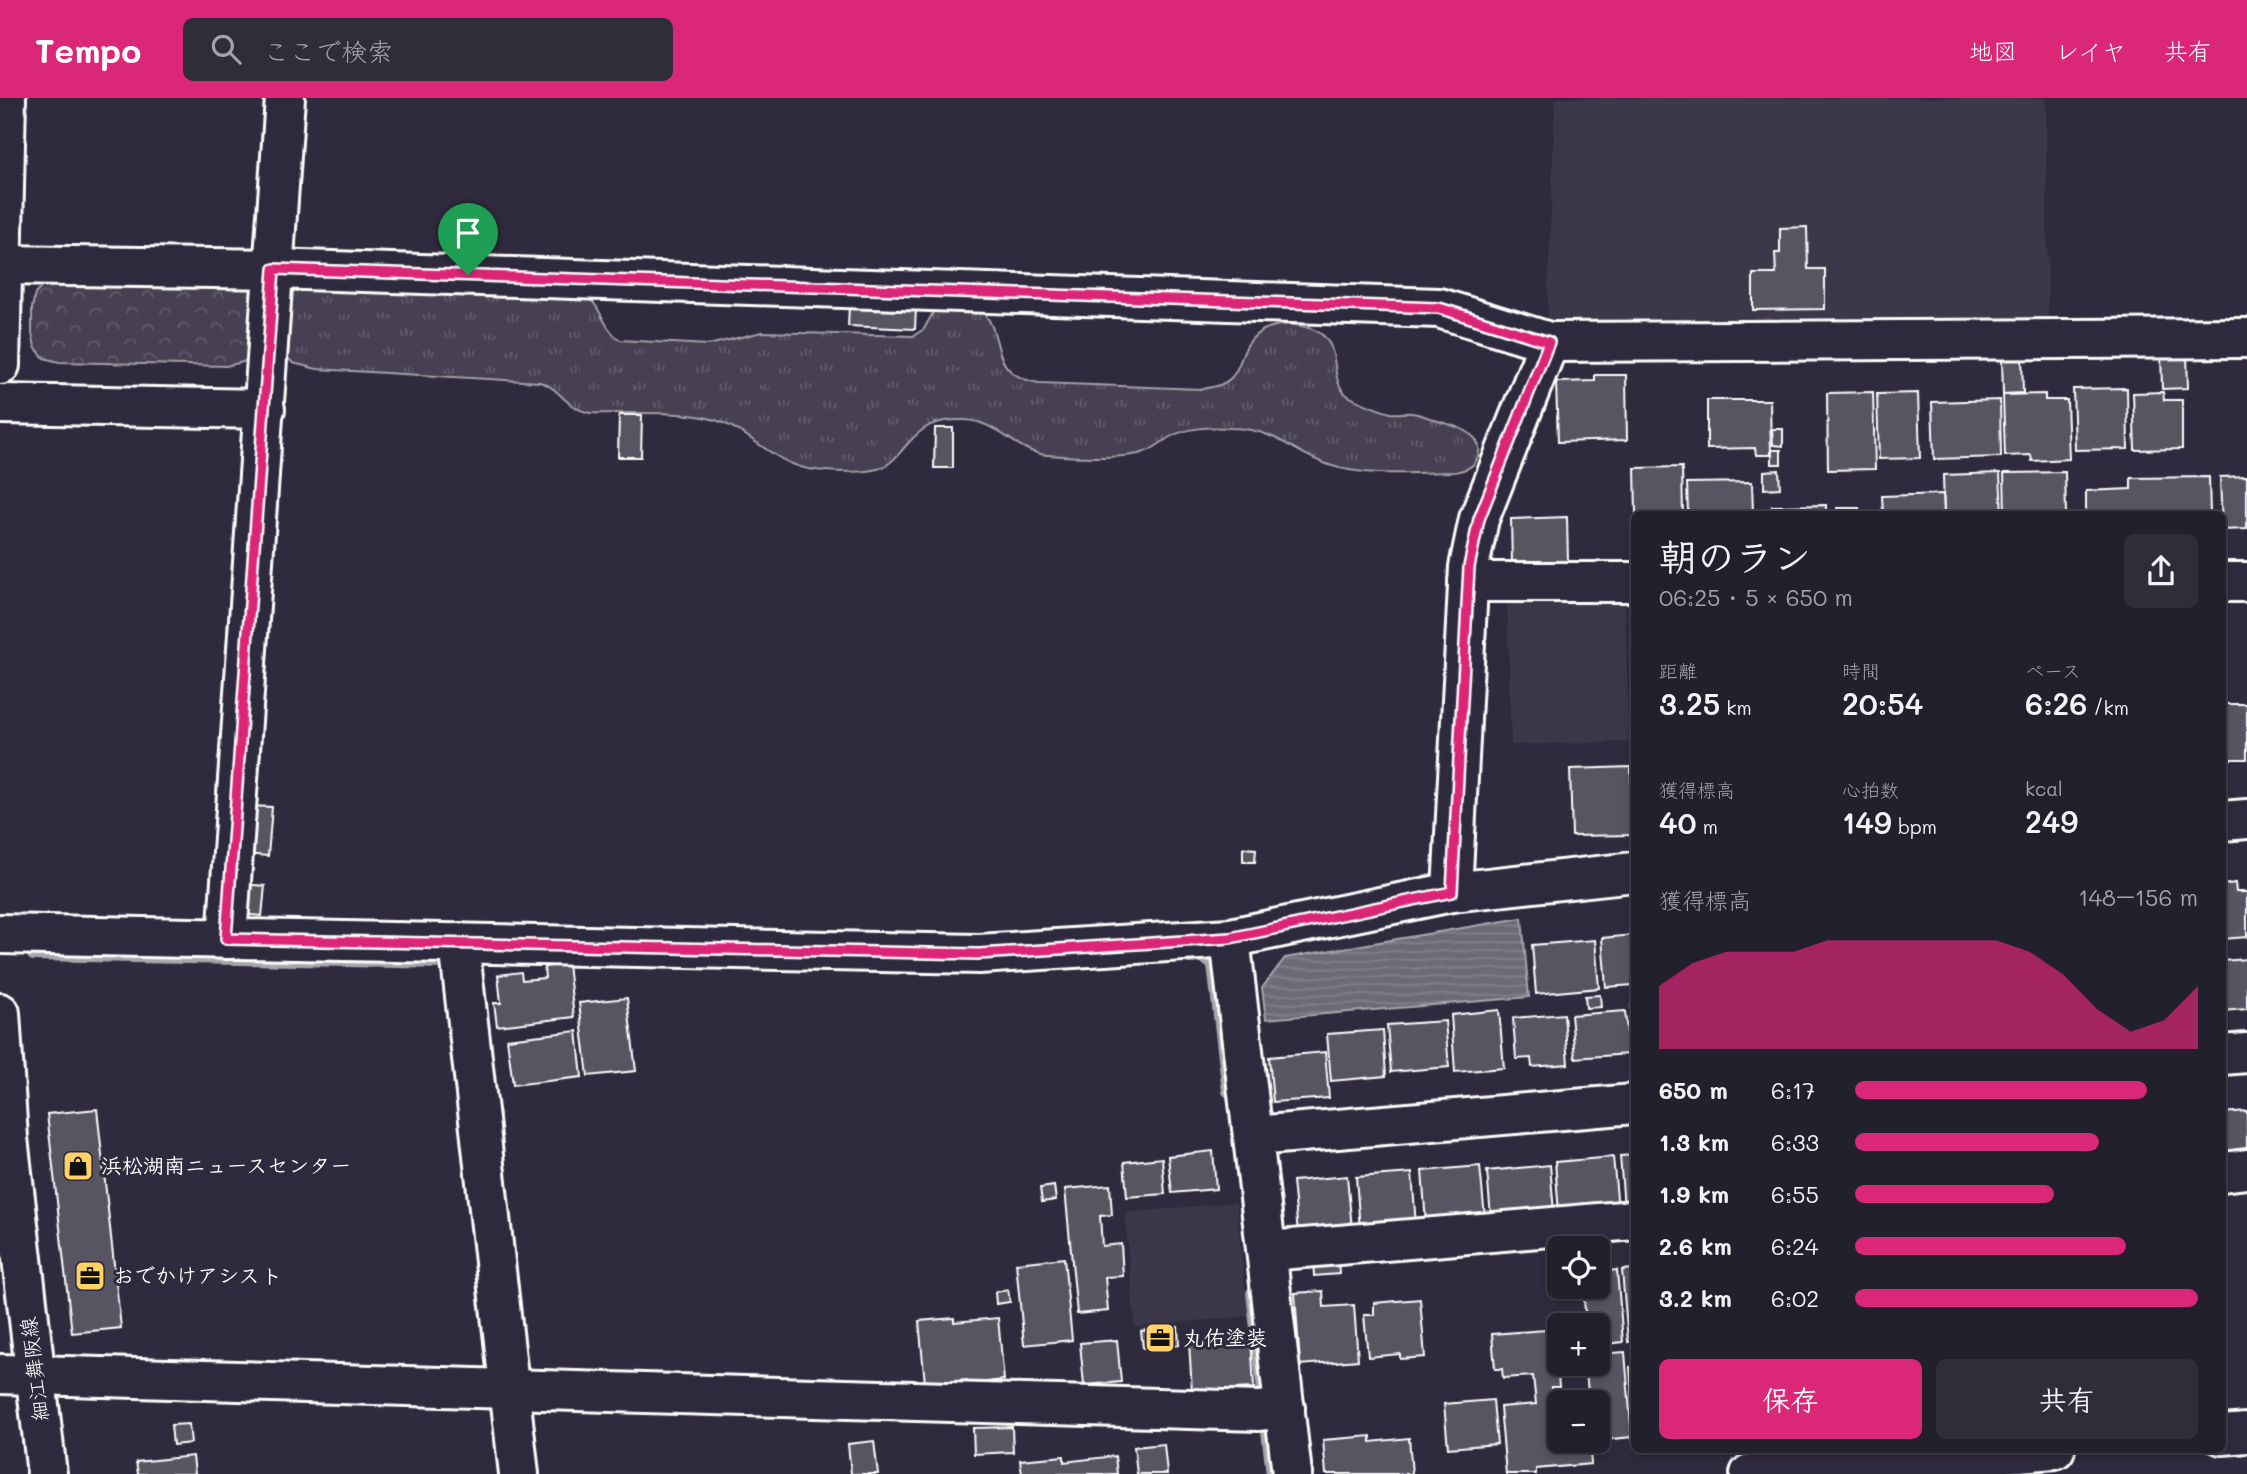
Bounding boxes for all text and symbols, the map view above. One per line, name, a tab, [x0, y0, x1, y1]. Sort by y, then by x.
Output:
search box	[183, 18, 673, 81]
text: Tempo	[35, 28, 141, 71]
icon: search	[207, 30, 245, 68]
text: ここで検索	[263, 34, 393, 68]
text: 地図	[1969, 35, 2017, 66]
text: レイヤ	[2055, 35, 2126, 66]
text: 共有	[2164, 35, 2212, 66]
pin	[438, 203, 498, 275]
icon: arrive	[449, 214, 487, 252]
text: 朝のラン	[1659, 531, 1811, 581]
button: share	[2124, 534, 2198, 608]
text: 06:25 · 5 × 650 m	[1659, 582, 1853, 612]
text: 距離	[1659, 658, 1697, 683]
text: 時間	[1842, 658, 1880, 683]
text: ペース	[2025, 658, 2081, 683]
text: 3.25	[1659, 683, 1720, 723]
text: 20:54	[1842, 683, 1923, 723]
text: 6:26	[2025, 683, 2088, 723]
text: km	[1720, 695, 1752, 720]
text: /km	[2088, 695, 2129, 720]
text: kcal	[2025, 776, 2063, 801]
text: 獲得標高	[1659, 777, 1735, 802]
text: 心拍数	[1842, 777, 1899, 802]
text: 249	[2025, 801, 2078, 841]
text: 40	[1659, 802, 1697, 842]
text: 149	[1842, 802, 1892, 842]
text: m	[1697, 814, 1718, 839]
text: bpm	[1892, 814, 1937, 839]
text: 148–156 m	[2078, 882, 2198, 912]
text: 獲得標高	[1659, 885, 1751, 915]
text: 650 m	[1659, 1075, 1728, 1105]
text: 6:17	[1771, 1075, 1815, 1105]
text: 1.3 km	[1659, 1127, 1729, 1157]
text: 6:33	[1771, 1127, 1819, 1157]
shop icon: 浜松湖南ニュースセンター	[61, 1149, 95, 1183]
place label: 浜松湖南ニュースセンター	[101, 1151, 351, 1178]
text: 1.9 km	[1659, 1179, 1729, 1209]
text: 6:55	[1771, 1179, 1819, 1209]
text: 2.6 km	[1659, 1231, 1732, 1261]
text: 6:24	[1771, 1231, 1818, 1261]
map controls	[1547, 1236, 1610, 1453]
button: locate	[1547, 1236, 1610, 1299]
office icon: おでかけアシスト	[73, 1259, 107, 1293]
place label: おでかけアシスト	[113, 1261, 282, 1288]
text: 3.2 km	[1659, 1283, 1732, 1313]
text: 6:02	[1771, 1283, 1819, 1313]
button: +	[1547, 1313, 1610, 1376]
street label: 細江舞阪線	[14, 1315, 53, 1423]
office icon: 丸佑塗装	[1143, 1321, 1177, 1355]
place label: 丸佑塗装	[1183, 1323, 1267, 1350]
button: 保存	[1659, 1359, 1922, 1439]
button: 共有	[1936, 1359, 2198, 1439]
button: −	[1547, 1390, 1610, 1453]

